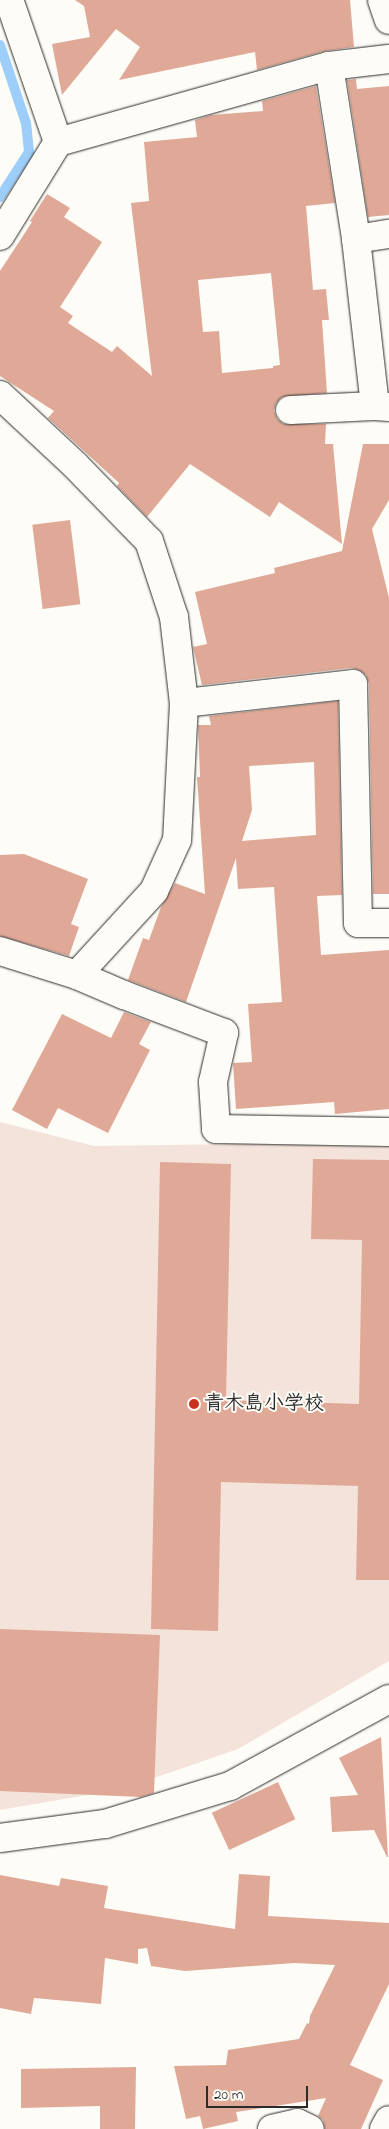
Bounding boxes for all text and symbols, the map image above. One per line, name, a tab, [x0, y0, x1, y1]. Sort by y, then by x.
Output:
place label: 青木島小学校	[204, 1392, 324, 1416]
marker: 青木島小学校	[188, 1398, 200, 1410]
scale bar	[209, 2076, 312, 2108]
text: 20 m	[214, 2084, 243, 2106]

